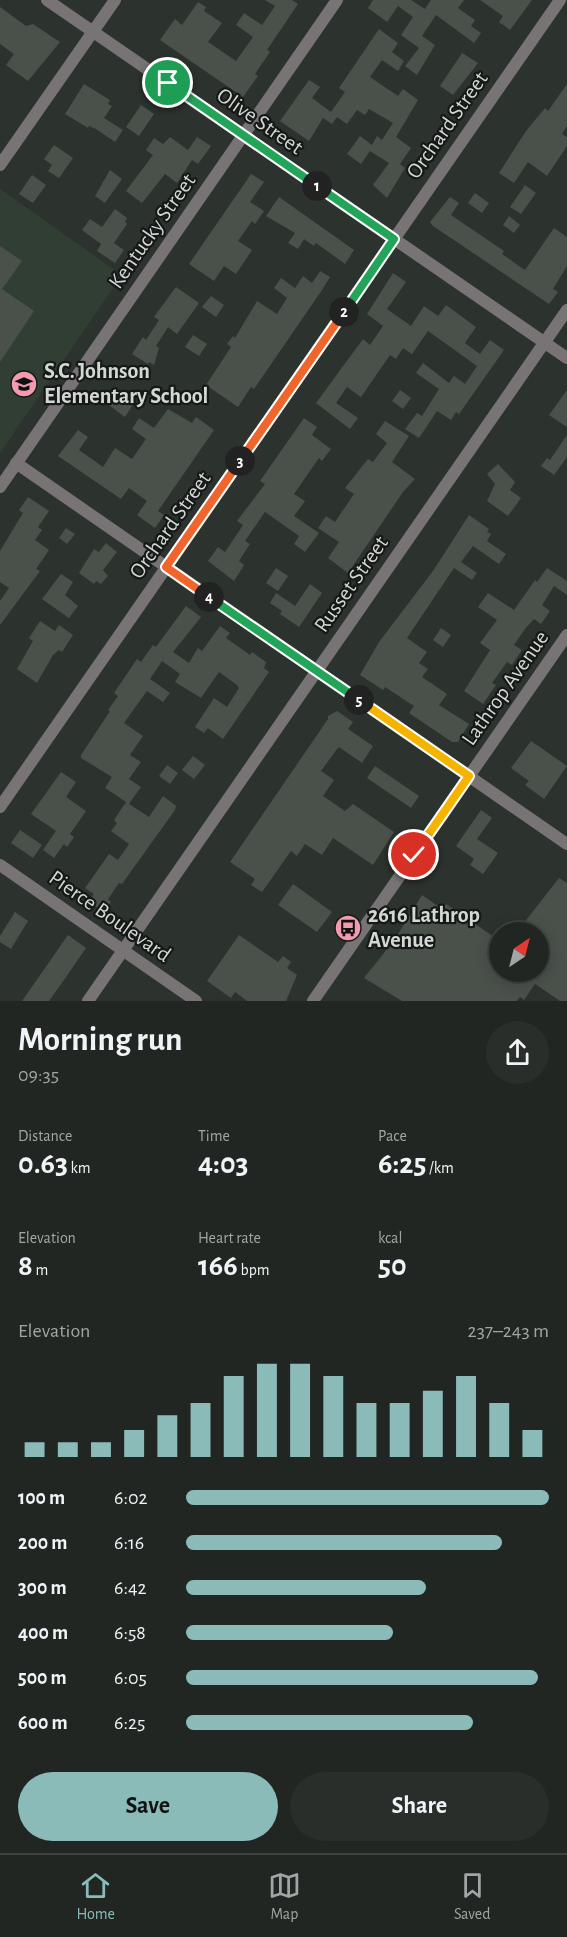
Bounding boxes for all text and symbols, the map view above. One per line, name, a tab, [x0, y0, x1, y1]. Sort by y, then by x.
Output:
pin	[142, 57, 193, 108]
icon: arrive	[151, 66, 184, 99]
street label: Orchard Street	[402, 68, 492, 182]
street label: Olive Street	[213, 84, 307, 158]
street label: Kentucky Street	[104, 170, 200, 292]
pin: 1	[302, 171, 332, 201]
text: 1	[314, 178, 320, 194]
pin: 2	[329, 297, 359, 327]
text: 2	[340, 304, 348, 320]
place label: S.C. Johnson Elementary School	[44, 360, 208, 408]
school or university icon: S.C. Johnson Elementary School	[9, 369, 39, 399]
pin: 3	[225, 446, 255, 476]
text: 3	[237, 453, 243, 469]
street label: Orchard Street	[125, 468, 215, 582]
street label: Russet Street	[310, 532, 392, 636]
pin: 4	[194, 582, 224, 612]
text: 4	[205, 589, 213, 605]
street label: Lathrop Avenue	[457, 627, 553, 749]
pin: 5	[344, 685, 374, 715]
text: 5	[356, 692, 362, 708]
pin	[388, 829, 439, 880]
icon: check	[397, 838, 430, 871]
street label: Pierce Boulevard	[45, 866, 175, 966]
place label: 2616 Lathrop Avenue	[368, 904, 480, 951]
bus stop icon: 2616 Lathrop Avenue	[333, 913, 363, 943]
north arrow	[489, 922, 549, 982]
map controls	[489, 922, 549, 982]
button: share	[486, 1021, 549, 1084]
text: Morning run	[18, 1024, 182, 1057]
text: 09:35	[18, 1065, 59, 1085]
text: Distance	[18, 1128, 72, 1144]
text: Time	[198, 1128, 230, 1144]
text: Pace	[378, 1128, 407, 1144]
text: 0.63	[18, 1149, 68, 1179]
text: 4:03	[198, 1149, 249, 1179]
text: 6:25	[378, 1149, 426, 1179]
text: km	[68, 1160, 91, 1176]
text: /km	[426, 1160, 454, 1176]
text: Elevation	[18, 1230, 76, 1246]
text: Heart rate	[198, 1230, 261, 1246]
text: kcal	[378, 1230, 402, 1246]
text: 8	[18, 1251, 33, 1281]
text: 166	[198, 1251, 238, 1281]
text: 50	[378, 1251, 407, 1281]
text: m	[33, 1262, 48, 1278]
text: bpm	[238, 1262, 269, 1278]
text: Elevation	[18, 1321, 90, 1341]
text: 237–243 m	[468, 1321, 549, 1341]
text: 100 m	[18, 1488, 65, 1508]
text: 6:02	[114, 1488, 148, 1508]
text: 200 m	[18, 1533, 67, 1553]
text: 6:16	[114, 1533, 144, 1553]
text: 300 m	[18, 1578, 67, 1598]
text: 6:42	[114, 1578, 147, 1598]
text: 400 m	[18, 1623, 68, 1643]
text: 6:58	[114, 1623, 146, 1643]
text: 500 m	[18, 1668, 67, 1688]
text: 6:05	[114, 1668, 147, 1688]
text: 600 m	[18, 1713, 68, 1733]
text: 6:25	[114, 1713, 145, 1733]
button: Save	[18, 1772, 278, 1841]
button: Share	[290, 1772, 549, 1841]
tab: Home	[76, 1869, 115, 1924]
tab: Map	[268, 1869, 301, 1924]
tab: Saved	[454, 1869, 491, 1924]

